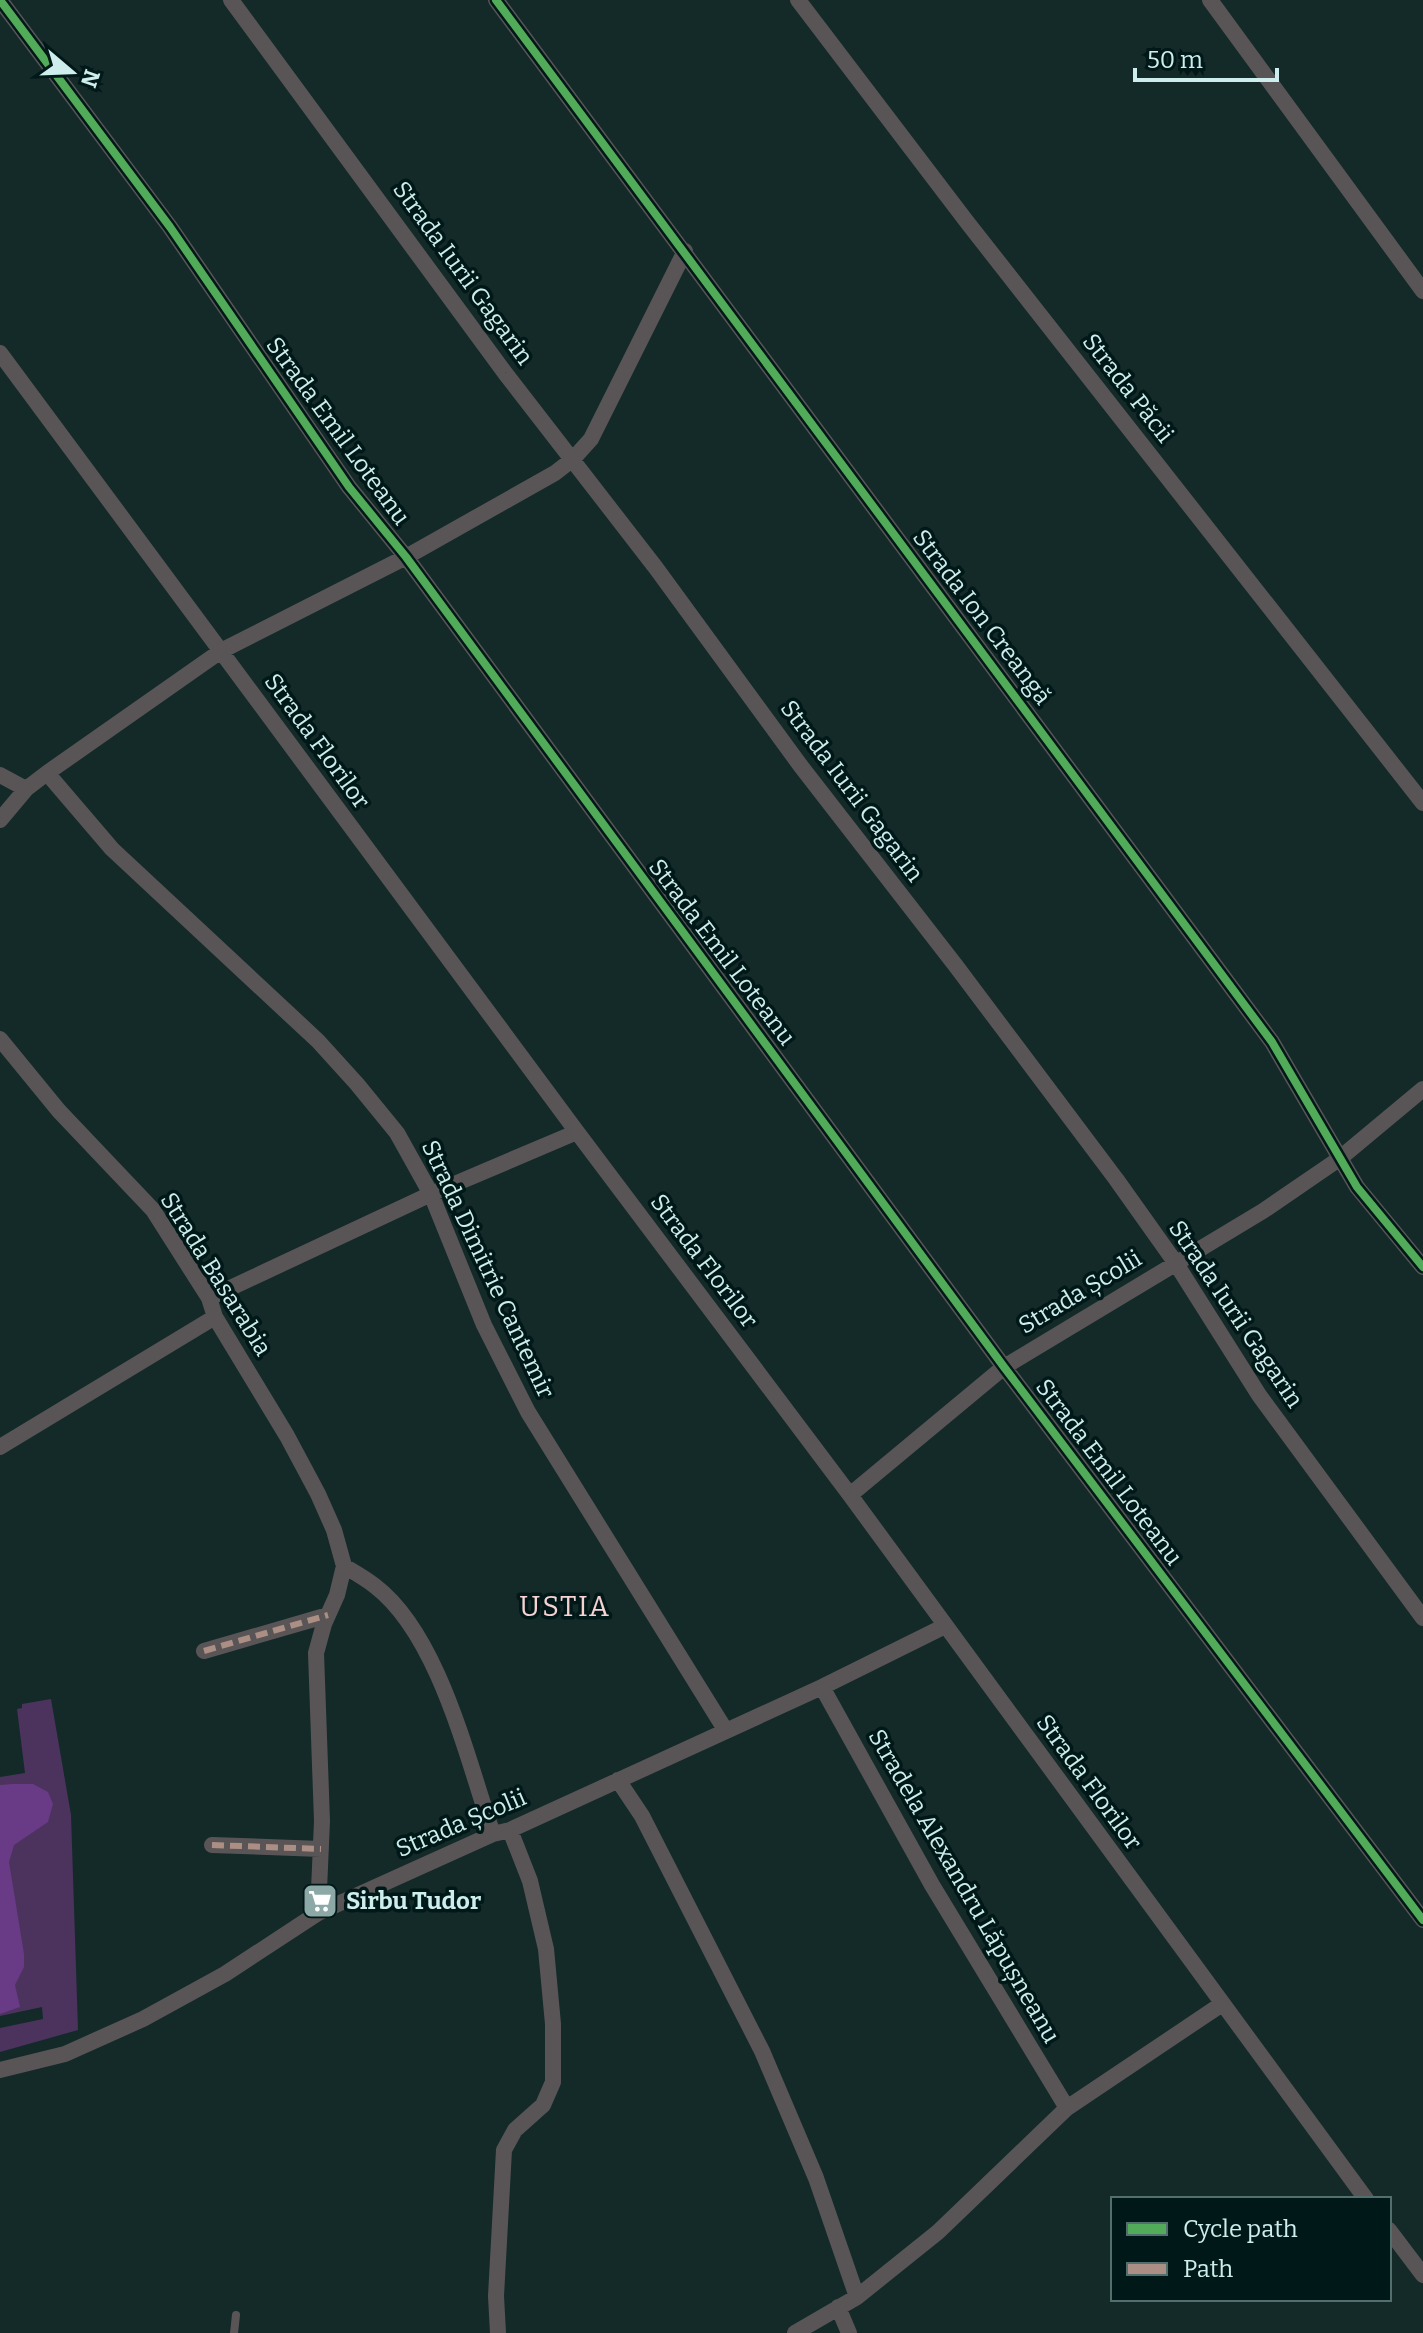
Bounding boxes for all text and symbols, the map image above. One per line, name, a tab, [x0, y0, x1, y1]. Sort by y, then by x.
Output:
north arrow	[32, 32, 112, 112]
scale bar	[1135, 32, 1277, 82]
text: 50 m	[1147, 46, 1203, 74]
text: N	[75, 66, 106, 91]
street label: Strada Iurii Gagarin	[387, 176, 539, 370]
street label: Strada Păcii	[1077, 328, 1179, 448]
street label: Strada Emil Loteanu	[260, 332, 416, 531]
street label: Strada Ion Creangă	[907, 524, 1057, 710]
street label: Strada Florilor	[259, 668, 376, 814]
street label: Strada Iurii Gagarin	[775, 695, 929, 887]
street label: Strada Emil Loteanu	[643, 854, 801, 1051]
street label: Strada Dimitrie Cantemir	[416, 1136, 560, 1403]
street label: Strada Basarabia	[155, 1187, 277, 1361]
street label: Strada Florilor	[645, 1189, 764, 1334]
street label: Strada Iurii Gagarin	[1163, 1215, 1309, 1413]
street label: Strada Școlii	[1013, 1244, 1147, 1341]
street label: Strada Emil Loteanu	[1030, 1374, 1188, 1571]
district label: USTIA	[519, 1590, 611, 1623]
street label: Strada Florilor	[1031, 1709, 1148, 1855]
street label: Stradela Alexandru Lăpușneanu	[862, 1724, 1066, 2048]
street label: Strada Școlii	[392, 1783, 531, 1864]
supermarket icon: Sirbu Tudor	[301, 1882, 339, 1920]
place label: Sirbu Tudor	[346, 1887, 481, 1915]
legend	[1111, 2197, 1391, 2301]
text: Cycle path	[1183, 2215, 1298, 2243]
text: Path	[1183, 2255, 1233, 2283]

